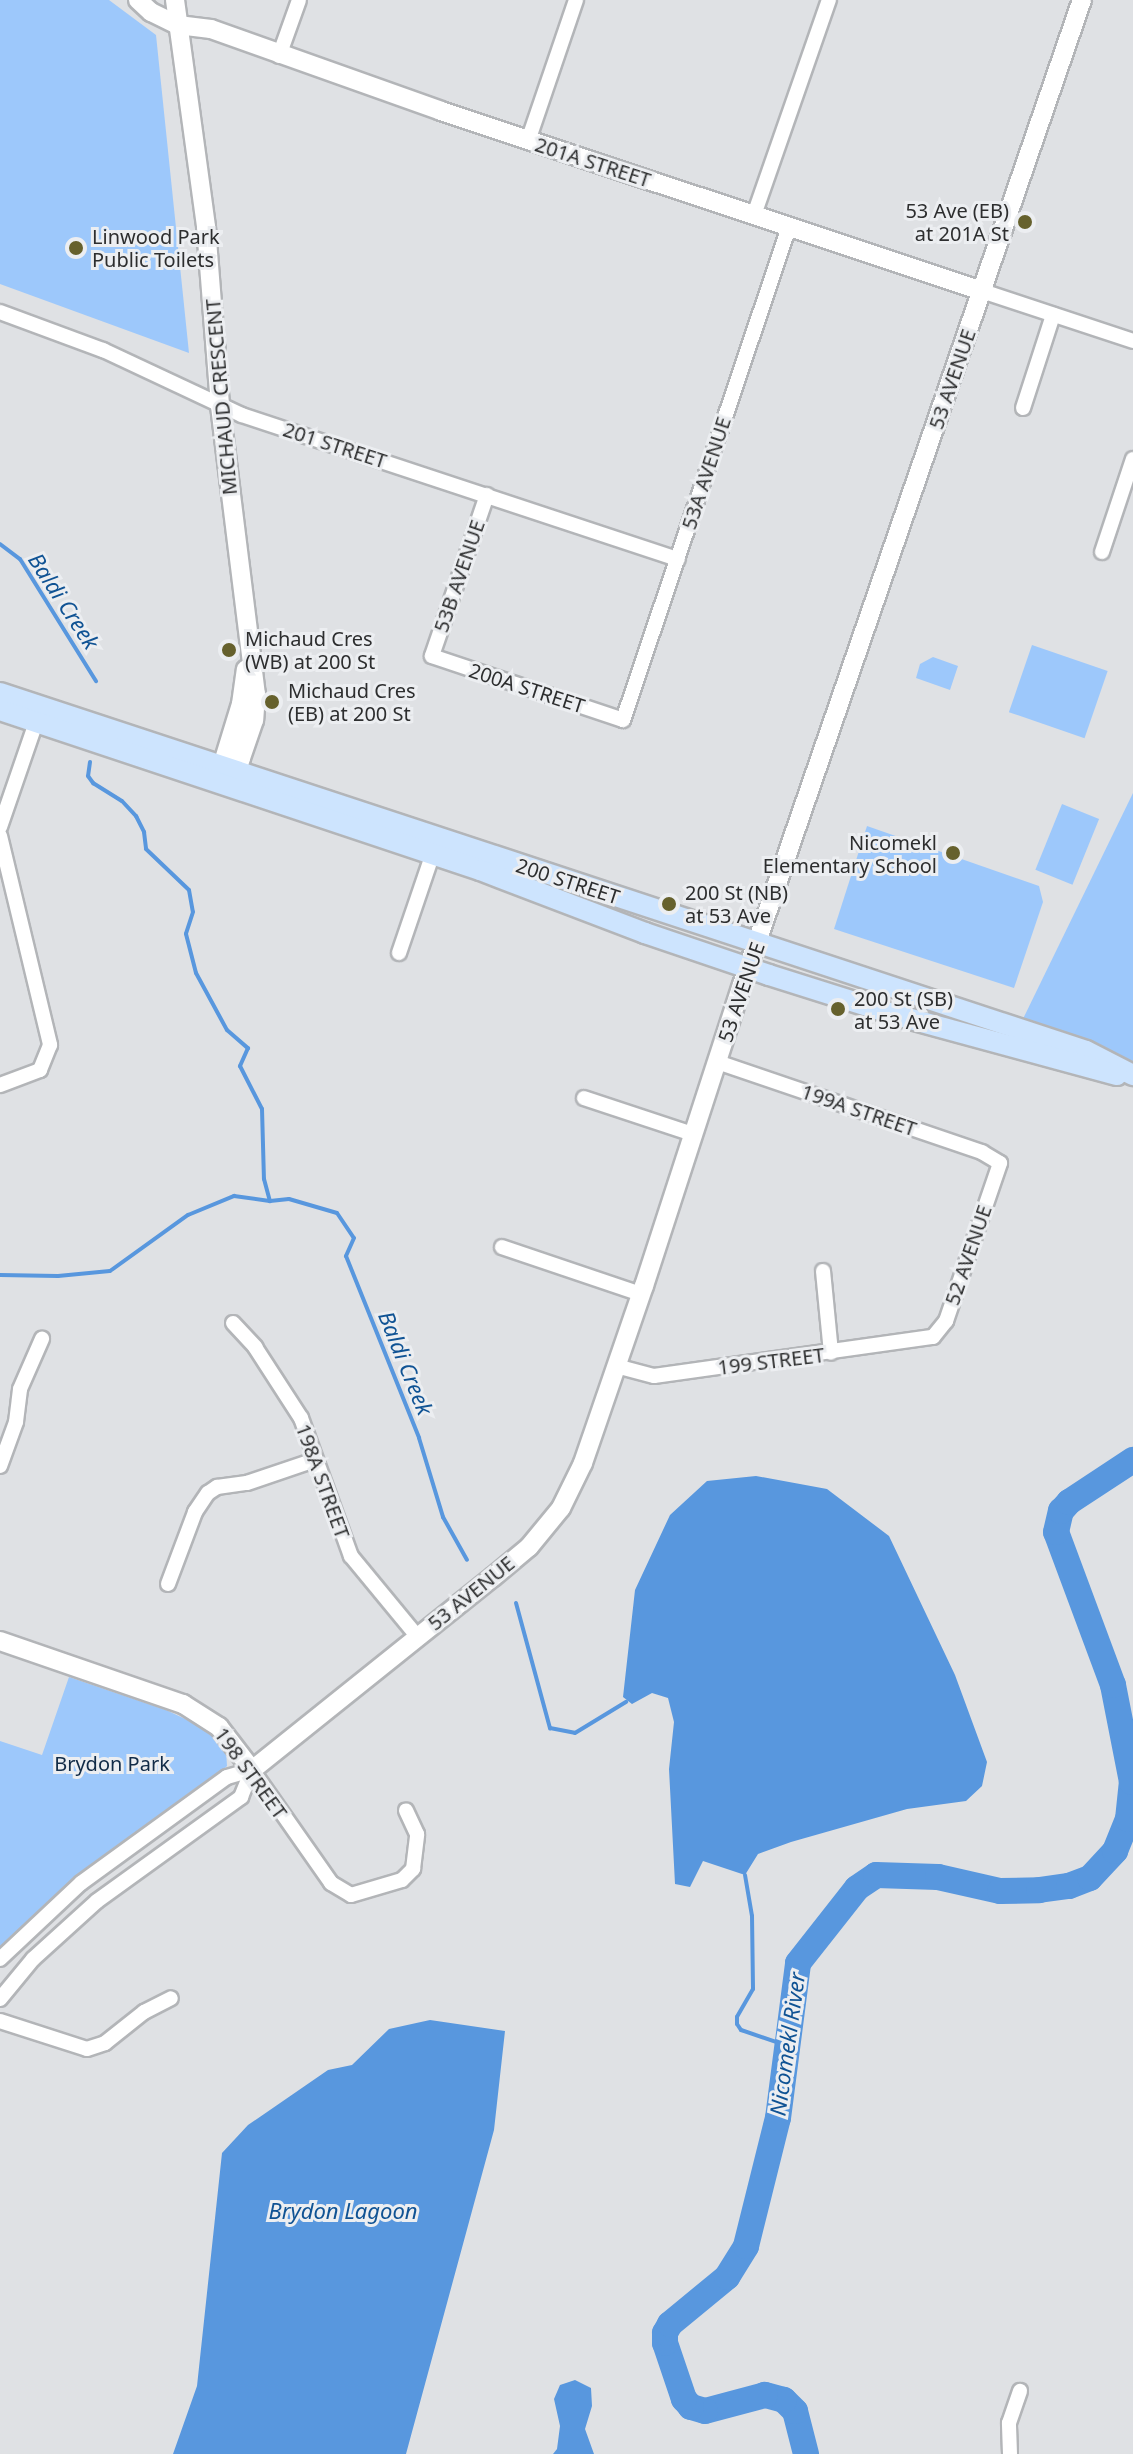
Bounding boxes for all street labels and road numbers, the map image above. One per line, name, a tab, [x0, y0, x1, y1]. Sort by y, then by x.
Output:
street label: 201A STREET	[532, 132, 654, 192]
street label: MICHAUD CRESCENT	[200, 298, 242, 496]
street label: 53 AVENUE	[924, 326, 980, 432]
street label: 53A AVENUE	[677, 414, 735, 532]
street label: 201 STREET	[280, 417, 390, 473]
street label: 53B AVENUE	[429, 517, 489, 635]
street label: 200A STREET	[466, 658, 588, 718]
street label: 200 STREET	[513, 853, 623, 909]
street label: 53 AVENUE	[713, 939, 769, 1045]
street label: 199A STREET	[798, 1079, 920, 1141]
street label: 52 AVENUE	[940, 1202, 996, 1308]
street label: 199 STREET	[716, 1343, 826, 1379]
street label: 198A STREET	[291, 1420, 355, 1542]
street label: 53 AVENUE	[423, 1551, 519, 1635]
street label: 198 STREET	[210, 1722, 292, 1824]

